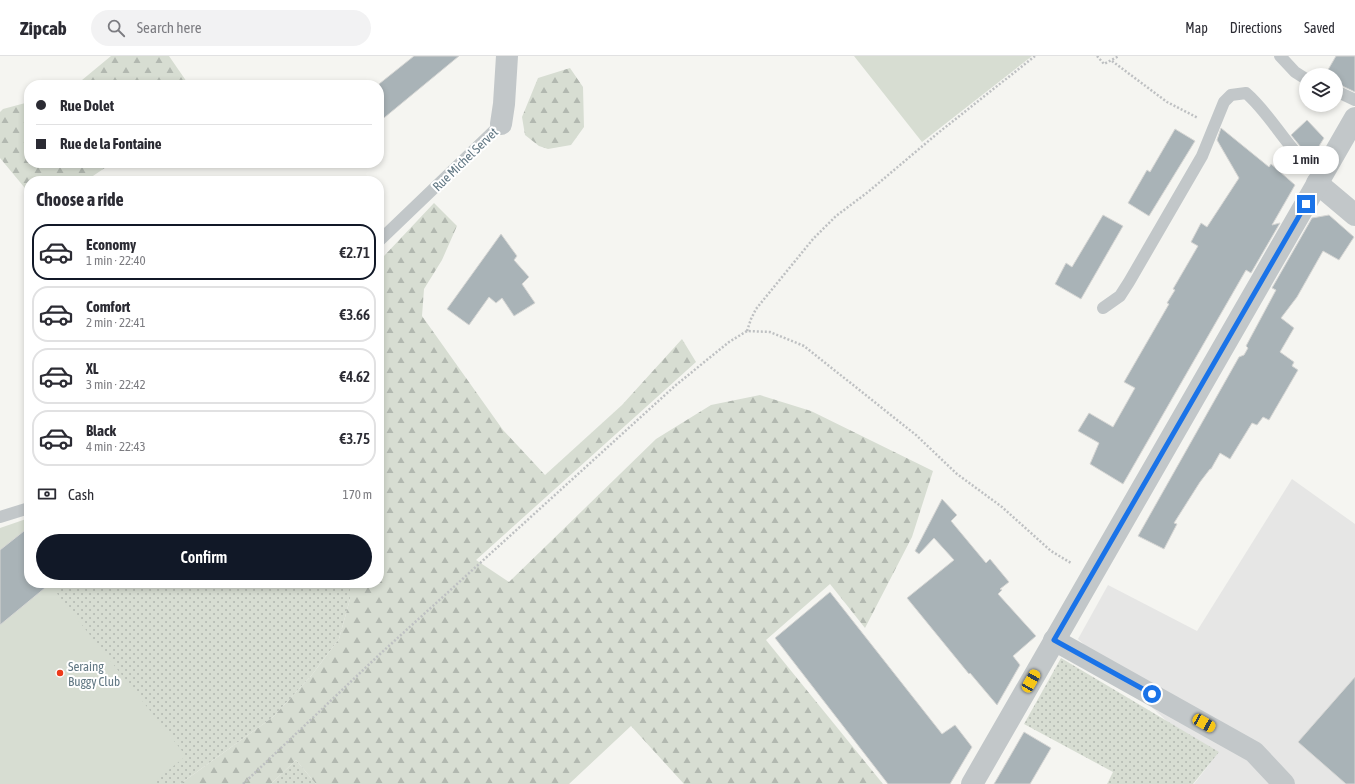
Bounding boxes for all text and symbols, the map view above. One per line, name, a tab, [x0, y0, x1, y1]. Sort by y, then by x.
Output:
search box	[91, 10, 371, 46]
text: Zipcab	[20, 17, 67, 39]
icon: search	[105, 17, 127, 39]
text: Search here	[137, 19, 202, 36]
text: Map	[1185, 20, 1208, 36]
text: Directions	[1230, 20, 1282, 36]
text: Saved	[1304, 20, 1335, 36]
map controls	[1299, 68, 1343, 112]
button: layers	[1299, 68, 1343, 112]
text: Rue Dolet	[60, 97, 114, 114]
street label: Rue Michel Servet	[430, 124, 501, 194]
text: Rue de la Fontaine	[60, 135, 162, 152]
callout: 1 min	[1273, 146, 1339, 174]
text: 1 min	[1293, 152, 1319, 167]
text: Choose a ride	[36, 189, 124, 210]
route end	[1297, 195, 1315, 213]
icon: car	[38, 234, 74, 270]
text: Economy	[86, 236, 136, 253]
text: €2.71	[339, 244, 370, 261]
text: 1 min · 22:40	[86, 253, 146, 268]
icon: car	[38, 296, 74, 332]
text: Comfort	[86, 298, 130, 315]
text: €3.66	[339, 306, 370, 323]
text: 2 min · 22:41	[86, 315, 146, 330]
icon: car	[38, 358, 74, 394]
text: XL	[86, 360, 99, 377]
text: €4.62	[339, 368, 370, 385]
text: 3 min · 22:42	[86, 377, 146, 392]
icon: car	[38, 420, 74, 456]
text: Black	[86, 422, 116, 439]
text: €3.75	[339, 430, 370, 447]
text: 4 min · 22:43	[86, 439, 146, 454]
icon: cash	[36, 483, 58, 505]
text: Cash	[68, 486, 94, 503]
text: 170 m	[343, 487, 372, 502]
button: Confirm	[36, 534, 372, 580]
place label: Seraing Buggy Club	[68, 659, 120, 689]
marker: Seraing Buggy Club	[55, 668, 65, 678]
car	[1020, 668, 1042, 694]
route start	[1143, 685, 1161, 703]
car	[1191, 712, 1217, 734]

